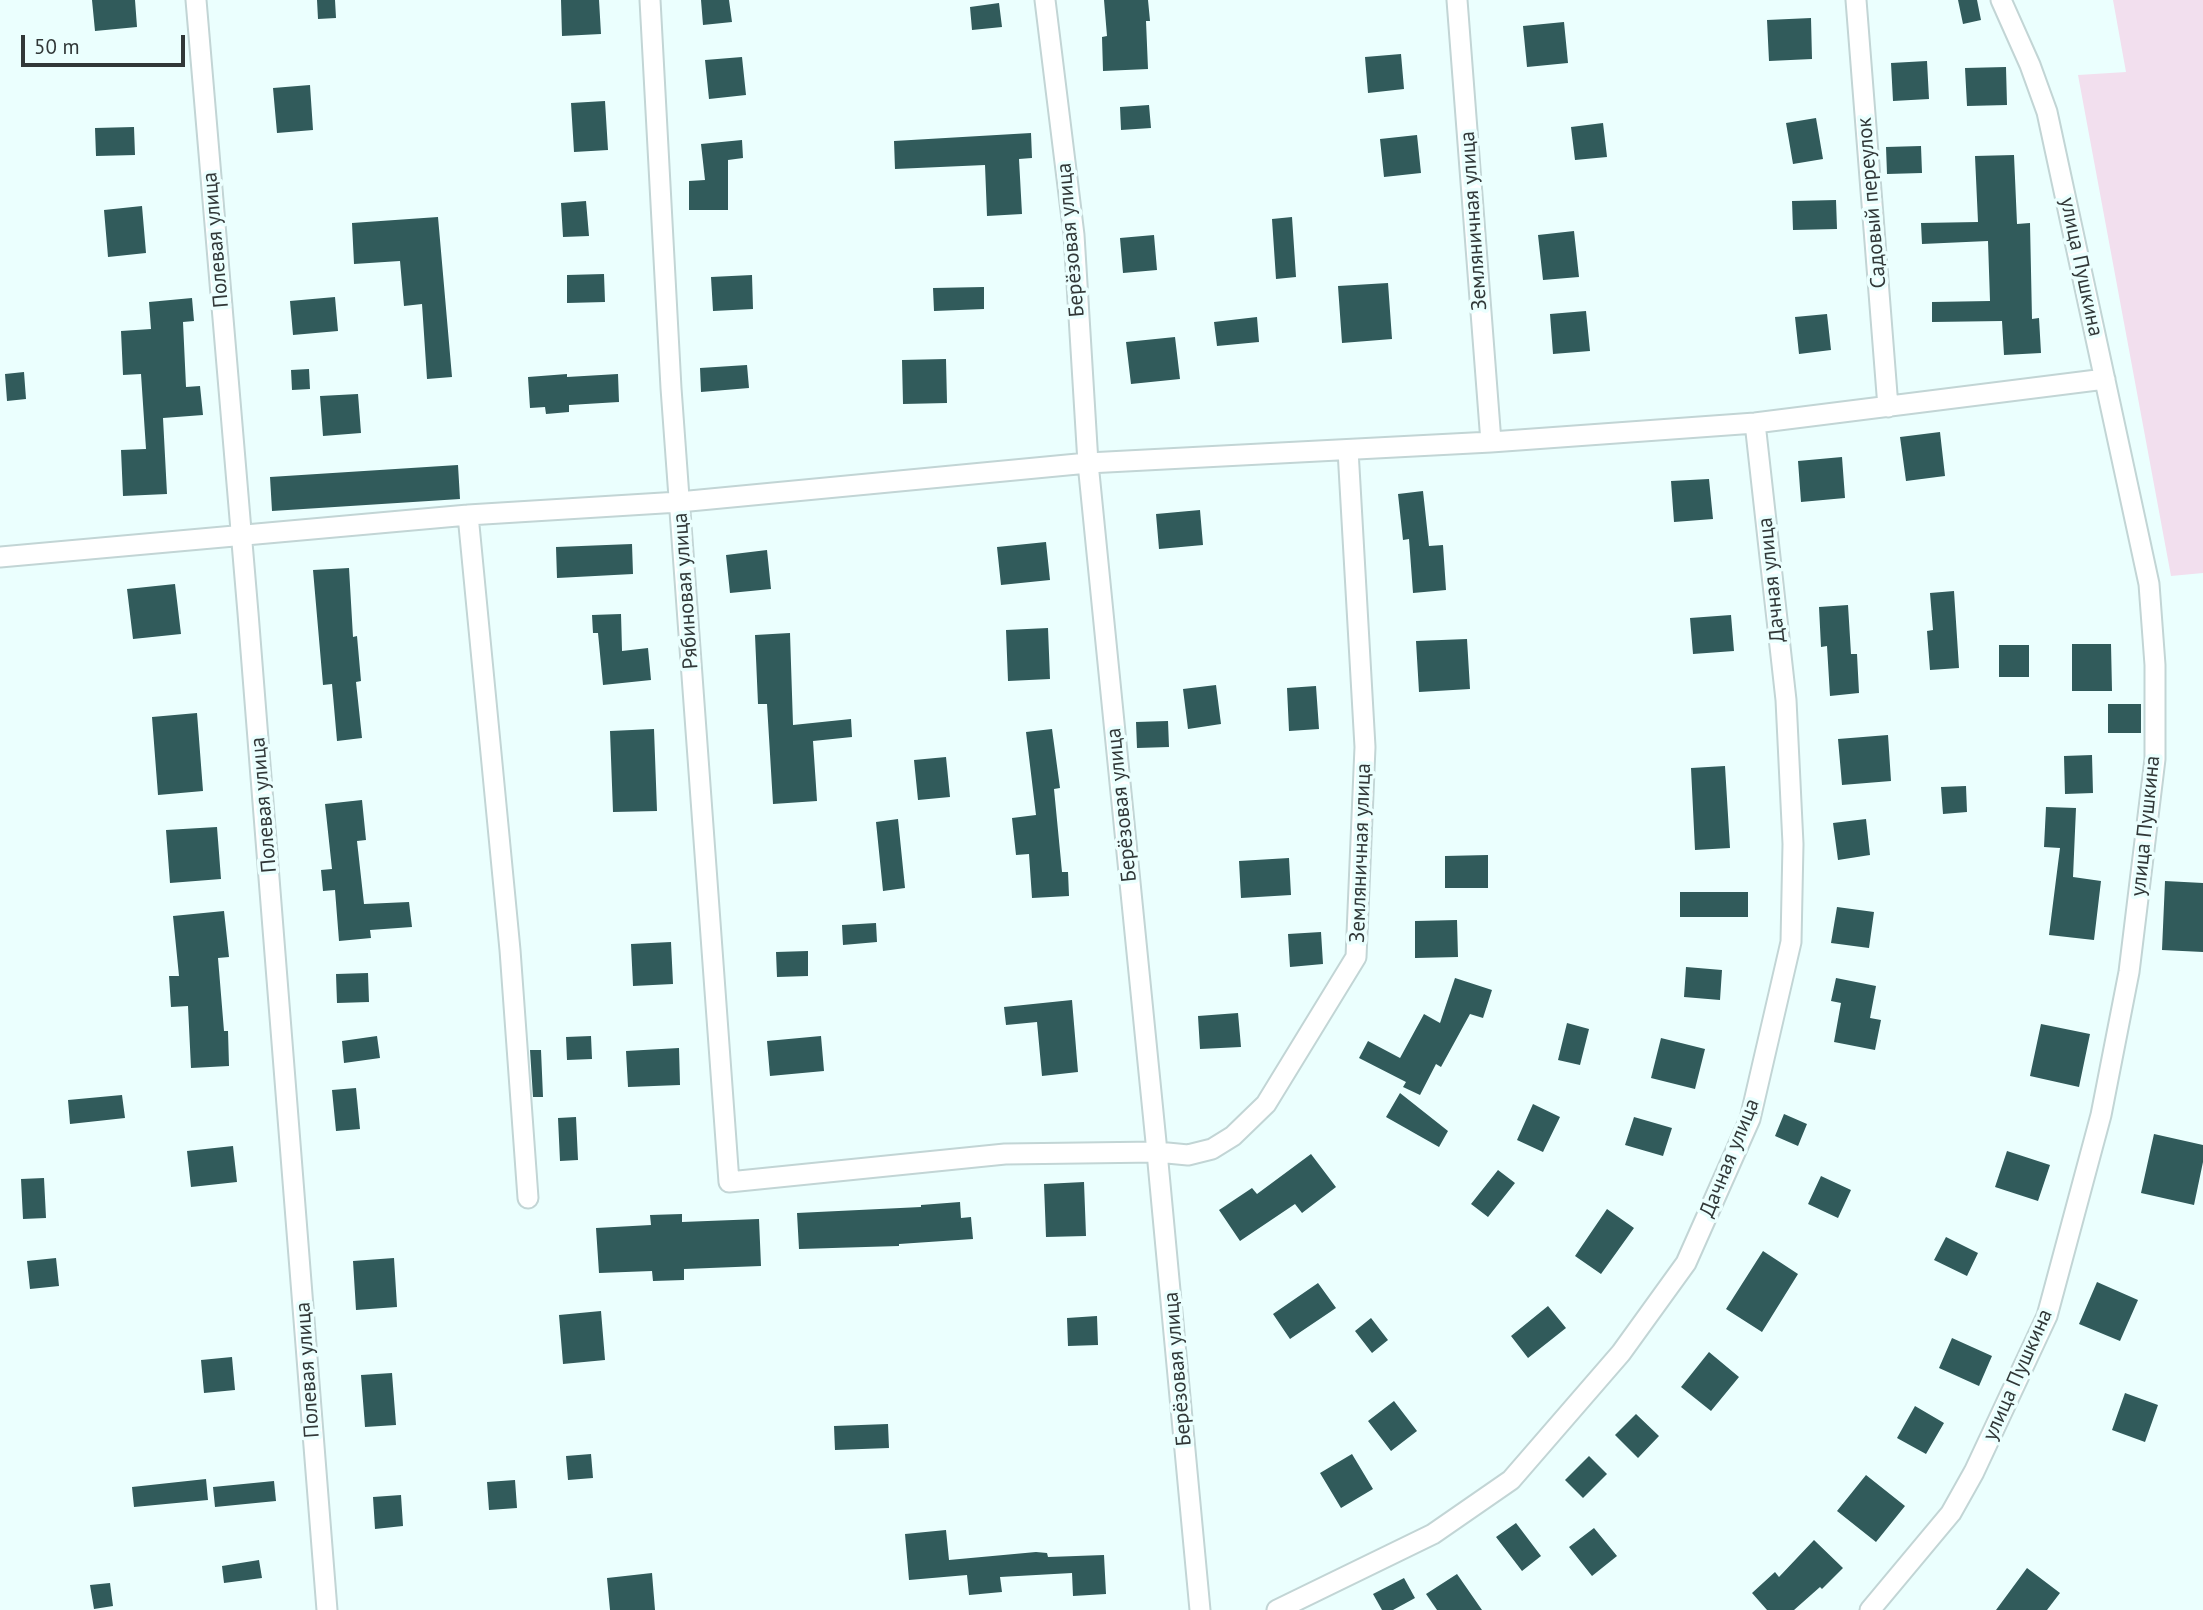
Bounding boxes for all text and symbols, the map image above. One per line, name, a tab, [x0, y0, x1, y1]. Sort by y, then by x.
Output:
scale bar	[24, 21, 189, 65]
text: 50 m	[34, 33, 80, 60]
street label: Садовый переулок	[1852, 117, 1892, 289]
street label: Земляничная улица	[1455, 130, 1493, 312]
street label: Берёзовая улица	[1052, 162, 1090, 318]
street label: Полевая улица	[198, 171, 234, 309]
street label: улица Пушкина	[2054, 195, 2108, 339]
street label: Рябиновая улица	[668, 512, 704, 670]
street label: Дачная улица	[1753, 516, 1791, 644]
street label: Берёзовая улица	[1101, 727, 1143, 883]
street label: Полевая улица	[246, 736, 282, 874]
street label: улица Пушкина	[2126, 754, 2166, 898]
street label: Земляничная улица	[1345, 763, 1377, 943]
street label: Дачная улица	[1695, 1095, 1765, 1221]
street label: Берёзовая улица	[1159, 1291, 1197, 1447]
street label: Полевая улица	[291, 1301, 325, 1439]
street label: улица Пушкина	[1978, 1305, 2058, 1445]

